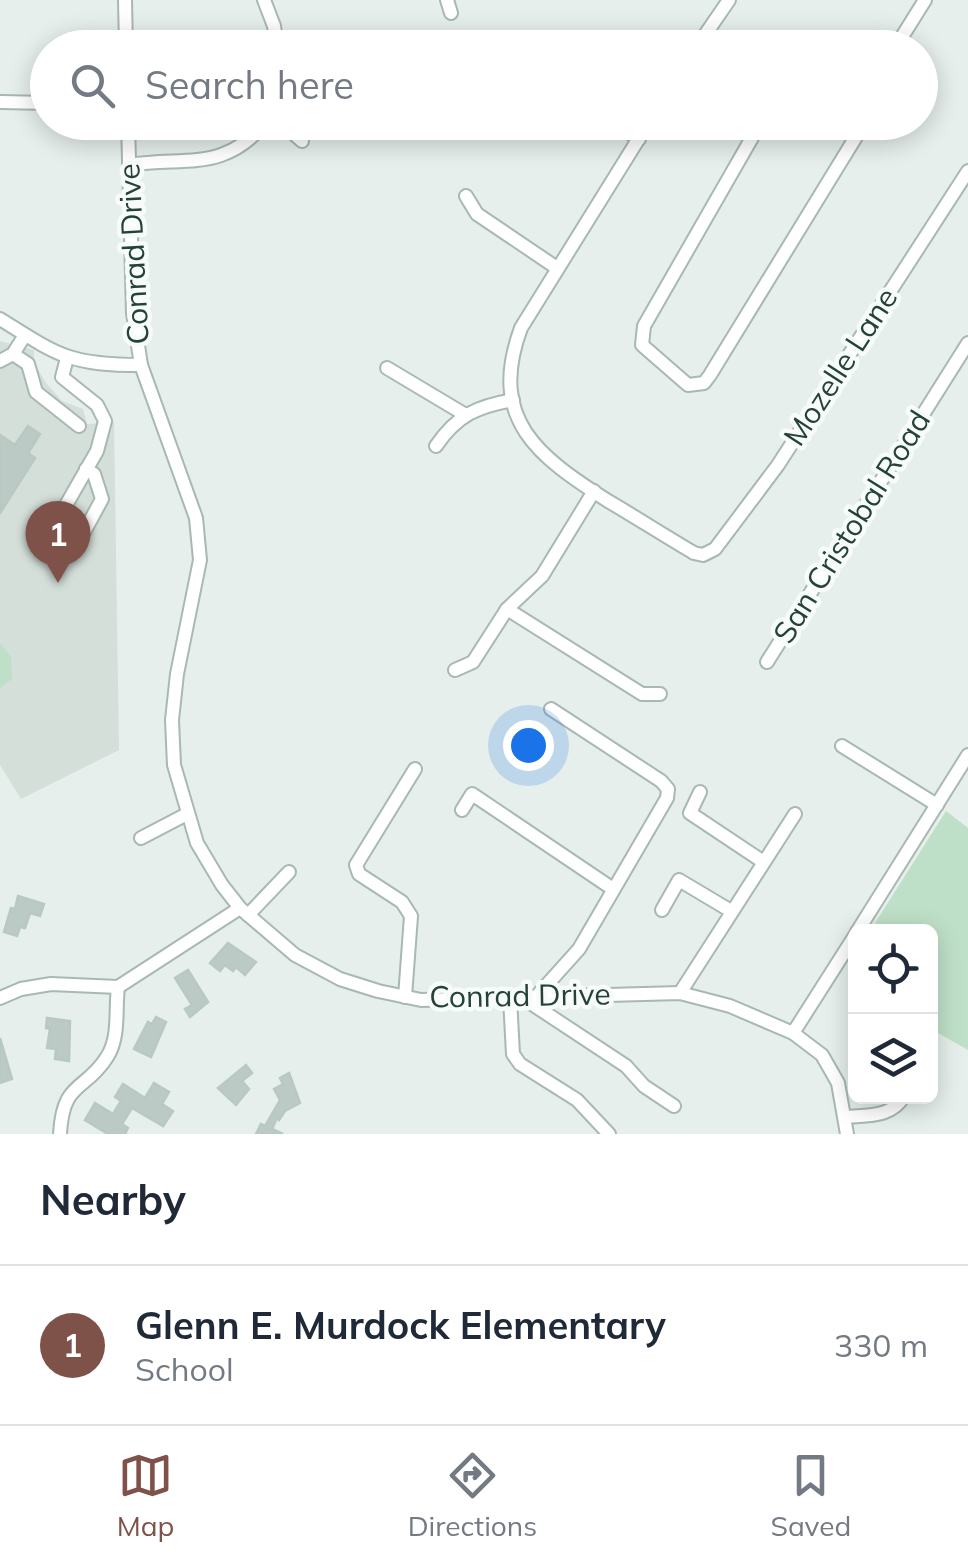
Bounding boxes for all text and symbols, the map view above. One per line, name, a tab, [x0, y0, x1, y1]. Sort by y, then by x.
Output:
search box	[30, 30, 938, 140]
icon: search	[65, 58, 120, 113]
text: Search here	[145, 61, 354, 109]
street label: Conrad Drive	[109, 163, 157, 346]
street label: Mozelle Lane	[775, 280, 905, 453]
street label: San Cristobal Road	[764, 403, 938, 650]
pin: 1	[26, 500, 90, 583]
your location	[503, 720, 554, 771]
map controls	[848, 924, 938, 1104]
button: locate	[848, 924, 938, 1014]
street label: Conrad Drive	[429, 974, 611, 1016]
button: layers	[848, 1014, 938, 1104]
text: Nearby	[40, 1173, 186, 1226]
text: Glenn E. Murdock Elementary	[135, 1301, 666, 1349]
text: 1	[63, 1325, 82, 1365]
text: 330 m	[834, 1325, 928, 1365]
text: School	[135, 1349, 234, 1389]
tab: Map	[117, 1448, 174, 1543]
tab: Directions	[408, 1448, 537, 1543]
tab: Saved	[770, 1448, 851, 1543]

